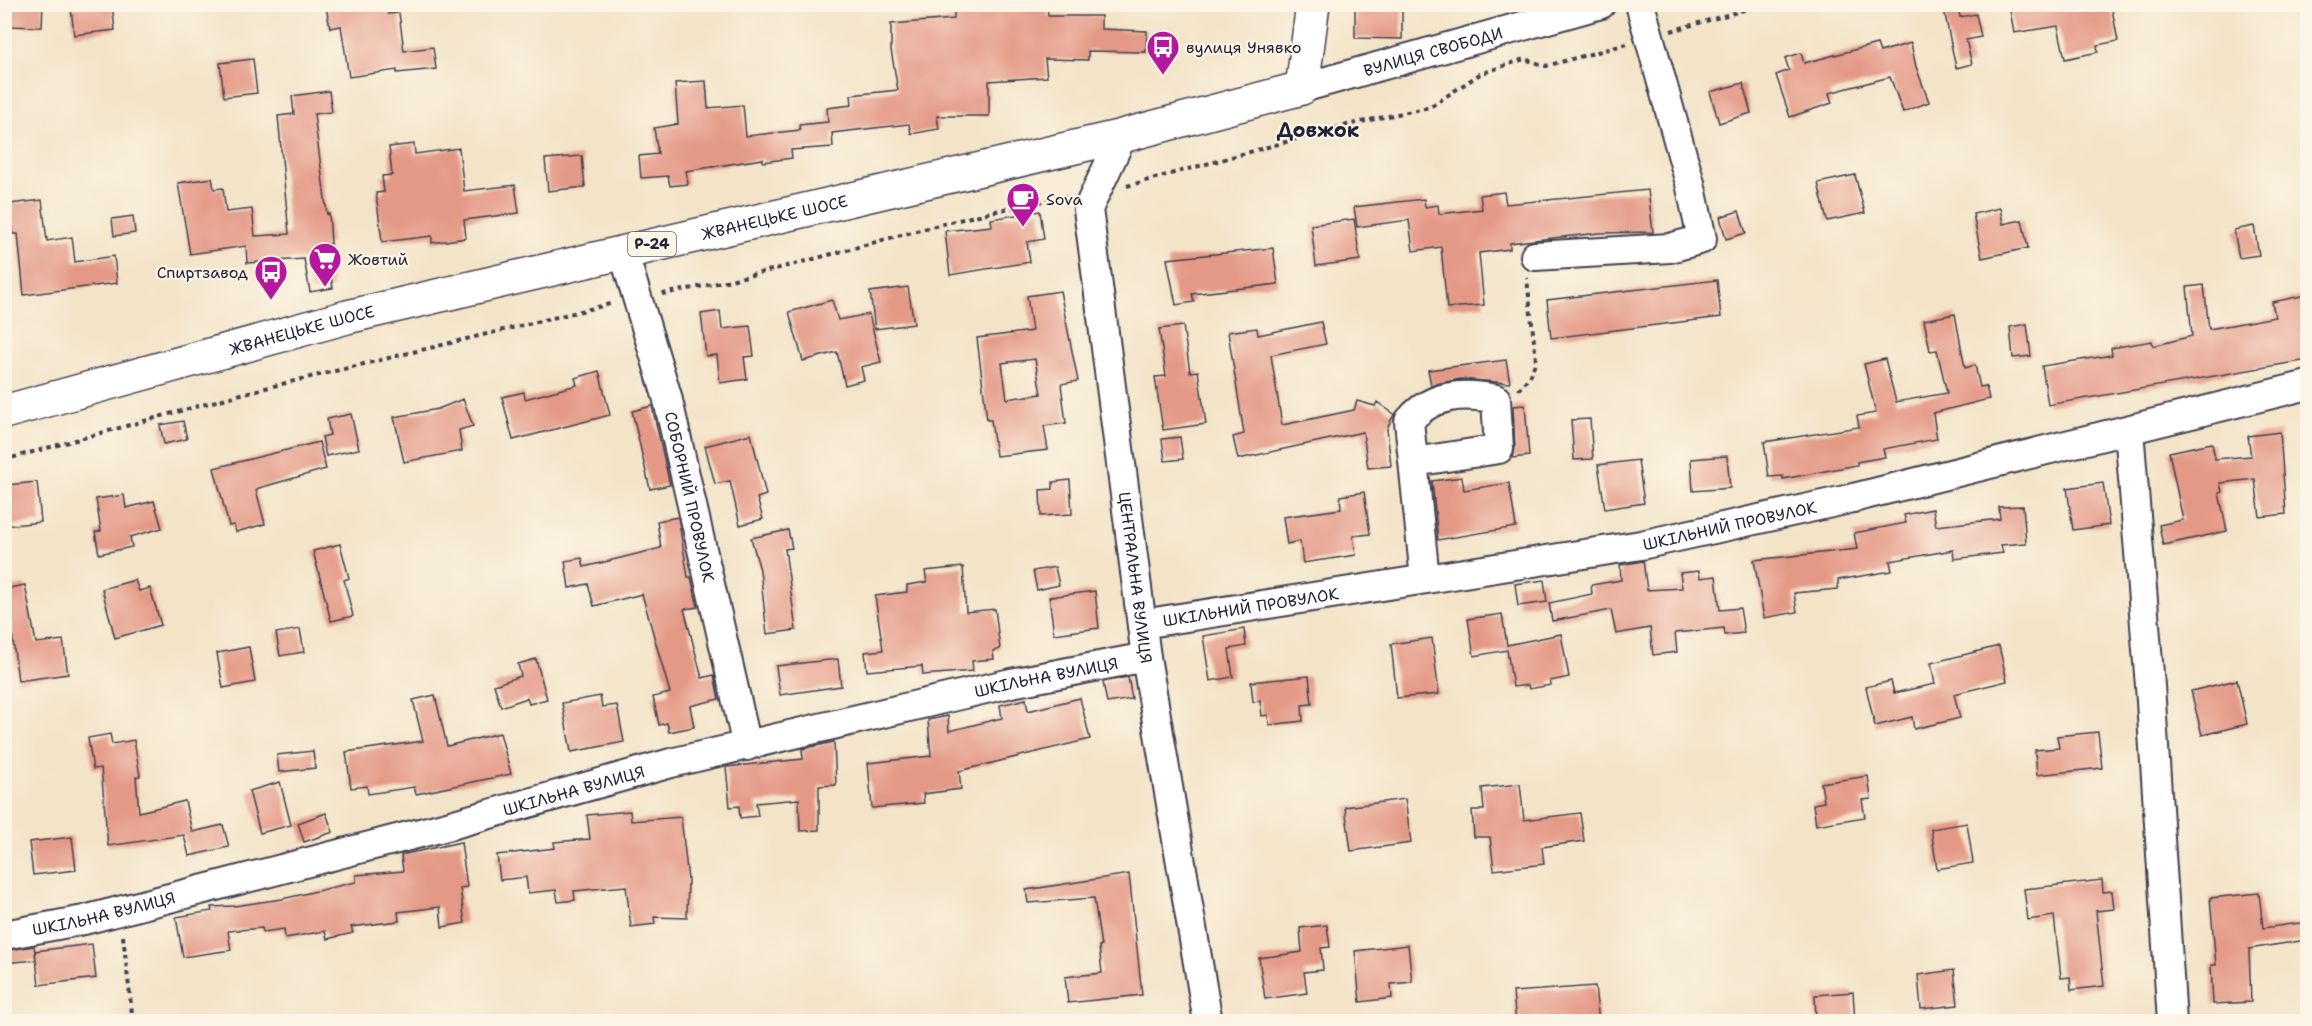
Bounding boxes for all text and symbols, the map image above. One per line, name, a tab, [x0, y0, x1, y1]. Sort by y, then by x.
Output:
street label: ВУЛИЦЯ СВОБОДИ	[1361, 22, 1505, 81]
bus stop icon: вулиця Унявко	[1145, 29, 1181, 76]
place label: вулиця Унявко	[1186, 37, 1301, 58]
district label: Довжок	[1277, 117, 1360, 143]
cafe icon: Sova	[1005, 181, 1041, 228]
place label: Sova	[1046, 189, 1082, 210]
street label: ЖВАНЕЦЬКЕ ШОСЕ	[699, 190, 850, 245]
road number: Р-24	[628, 232, 676, 256]
supermarket icon: Жовтий	[307, 241, 343, 288]
place label: Жовтий	[348, 249, 408, 270]
bus stop icon: Спиртзавод	[253, 254, 289, 301]
place label: Спиртзавод	[157, 262, 248, 283]
street label: ЖВАНЕЦЬКЕ ШОСЕ	[227, 301, 377, 360]
street label: СОБОРНИЙ ПРОВУЛОК	[660, 409, 719, 585]
street label: ЦЕНТРАЛЬНА ВУЛИЦЯ	[1114, 490, 1157, 665]
street label: ШКІЛЬНИЙ ПРОВУЛОК	[1641, 496, 1819, 555]
street label: ШКІЛЬНИЙ ПРОВУЛОК	[1161, 583, 1341, 632]
street label: ШКІЛЬНА ВУЛИЦЯ	[972, 653, 1120, 702]
street label: ШКІЛЬНА ВУЛИЦЯ	[501, 761, 647, 821]
street label: ШКІЛЬНА ВУЛИЦЯ	[31, 887, 177, 940]

